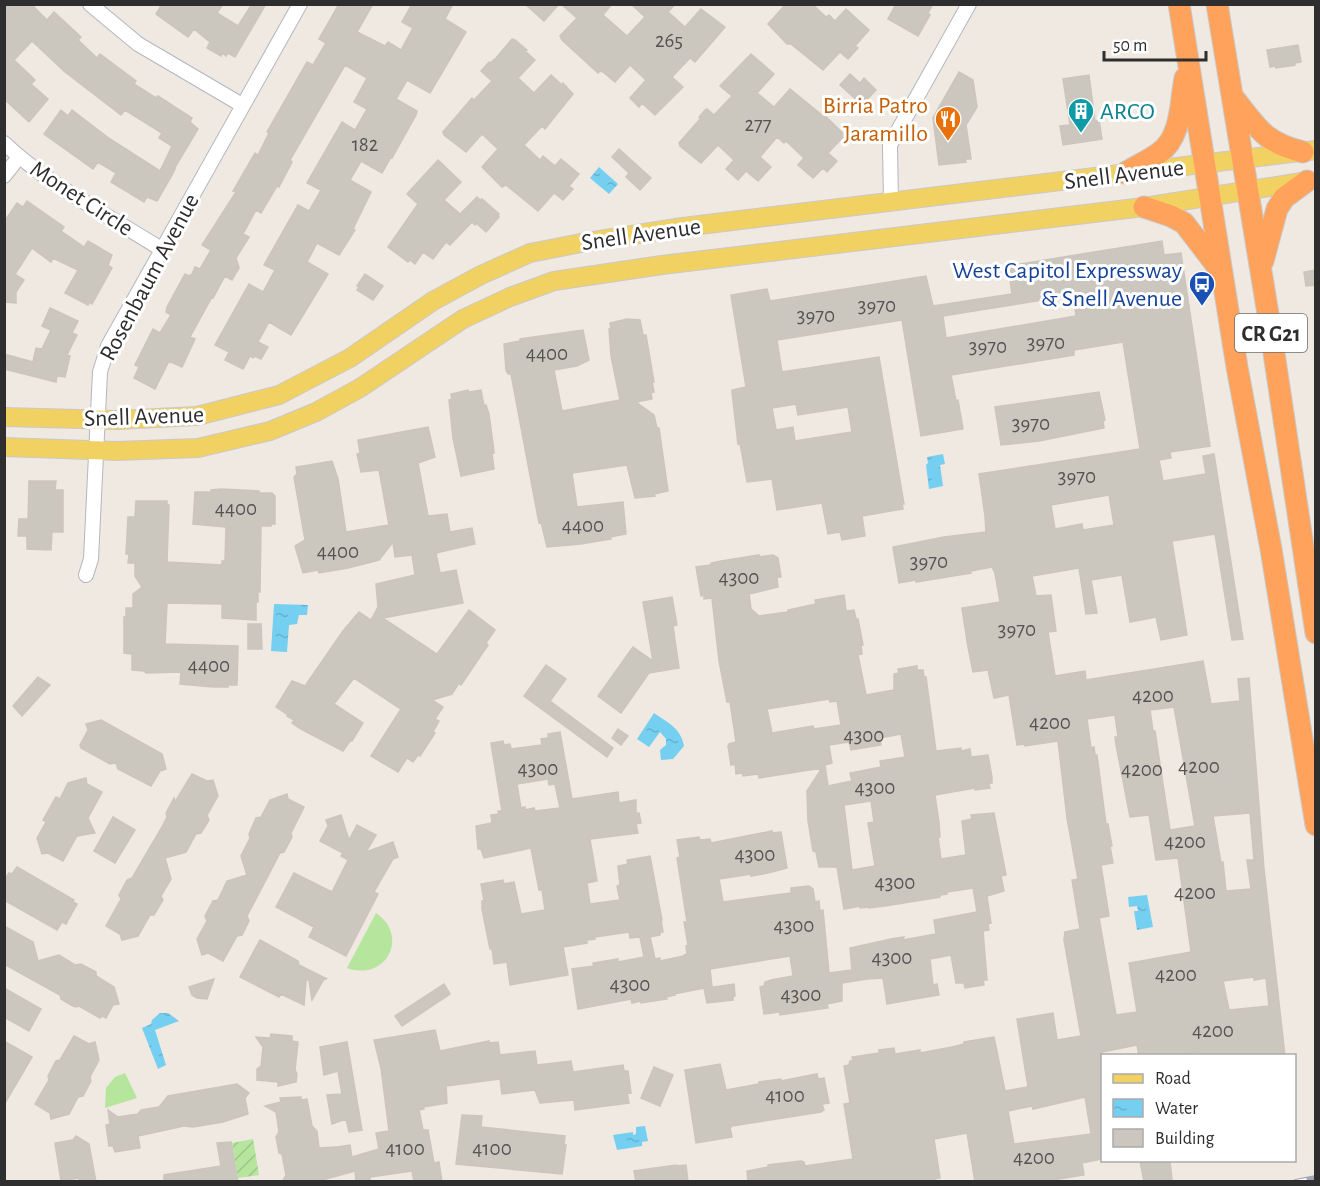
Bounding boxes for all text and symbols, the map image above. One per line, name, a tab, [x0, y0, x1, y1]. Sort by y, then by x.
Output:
scale bar	[1104, 24, 1206, 62]
house number: 265	[655, 30, 683, 51]
text: 50 m	[1113, 37, 1147, 55]
place label: Birria Patro Jaramillo	[823, 94, 928, 146]
building icon: ARCO	[1066, 96, 1096, 134]
place label: ARCO	[1100, 100, 1155, 124]
restaurant icon: Birria Patro Jaramillo	[933, 104, 963, 142]
house number: 277	[744, 114, 772, 135]
house number: 182	[352, 134, 378, 155]
street label: Snell Avenue	[1063, 156, 1185, 194]
street label: Monet Circle	[26, 157, 137, 241]
street label: Rosenbaum Avenue	[96, 190, 204, 365]
street label: Snell Avenue	[580, 215, 702, 255]
place label: West Capitol Expressway & Snell Avenue	[952, 259, 1182, 311]
bus stop icon: West Capitol Expressway & Snell Avenue	[1187, 269, 1217, 307]
house number: 3970	[858, 295, 896, 316]
house number: 3970	[797, 305, 835, 326]
road number: CR G21	[1235, 314, 1307, 352]
house number: 3970	[1027, 332, 1065, 353]
house number: 3970	[969, 336, 1007, 357]
house number: 4400	[526, 343, 568, 364]
street label: Snell Avenue	[83, 403, 205, 431]
house number: 3970	[1012, 413, 1050, 434]
house number: 3970	[1058, 466, 1096, 487]
house number: 4400	[215, 498, 257, 519]
house number: 4400	[562, 515, 604, 536]
house number: 4400	[317, 541, 359, 562]
house number: 3970	[910, 551, 948, 572]
house number: 4300	[719, 567, 759, 588]
house number: 3970	[998, 619, 1036, 640]
house number: 4400	[188, 655, 230, 676]
house number: 4200	[1132, 685, 1174, 706]
house number: 4200	[1029, 712, 1071, 733]
house number: 4300	[844, 725, 884, 746]
house number: 4200	[1178, 756, 1220, 777]
house number: 4300	[518, 758, 558, 779]
house number: 4200	[1121, 759, 1163, 780]
house number: 4300	[855, 777, 895, 798]
house number: 4200	[1164, 831, 1206, 852]
house number: 4300	[735, 844, 775, 865]
house number: 4300	[875, 872, 915, 893]
house number: 4200	[1174, 882, 1216, 903]
house number: 4300	[774, 915, 814, 936]
house number: 4300	[872, 947, 912, 968]
house number: 4200	[1155, 964, 1197, 985]
house number: 4300	[610, 974, 650, 995]
house number: 4300	[781, 984, 821, 1005]
house number: 4200	[1192, 1020, 1234, 1041]
legend	[1101, 1054, 1296, 1162]
text: Road	[1155, 1070, 1191, 1088]
house number: 4100	[765, 1085, 805, 1106]
text: Water	[1155, 1100, 1198, 1118]
text: Building	[1155, 1130, 1215, 1148]
house number: 4100	[385, 1138, 425, 1159]
house number: 4100	[472, 1138, 512, 1159]
house number: 4200	[1013, 1147, 1055, 1168]

